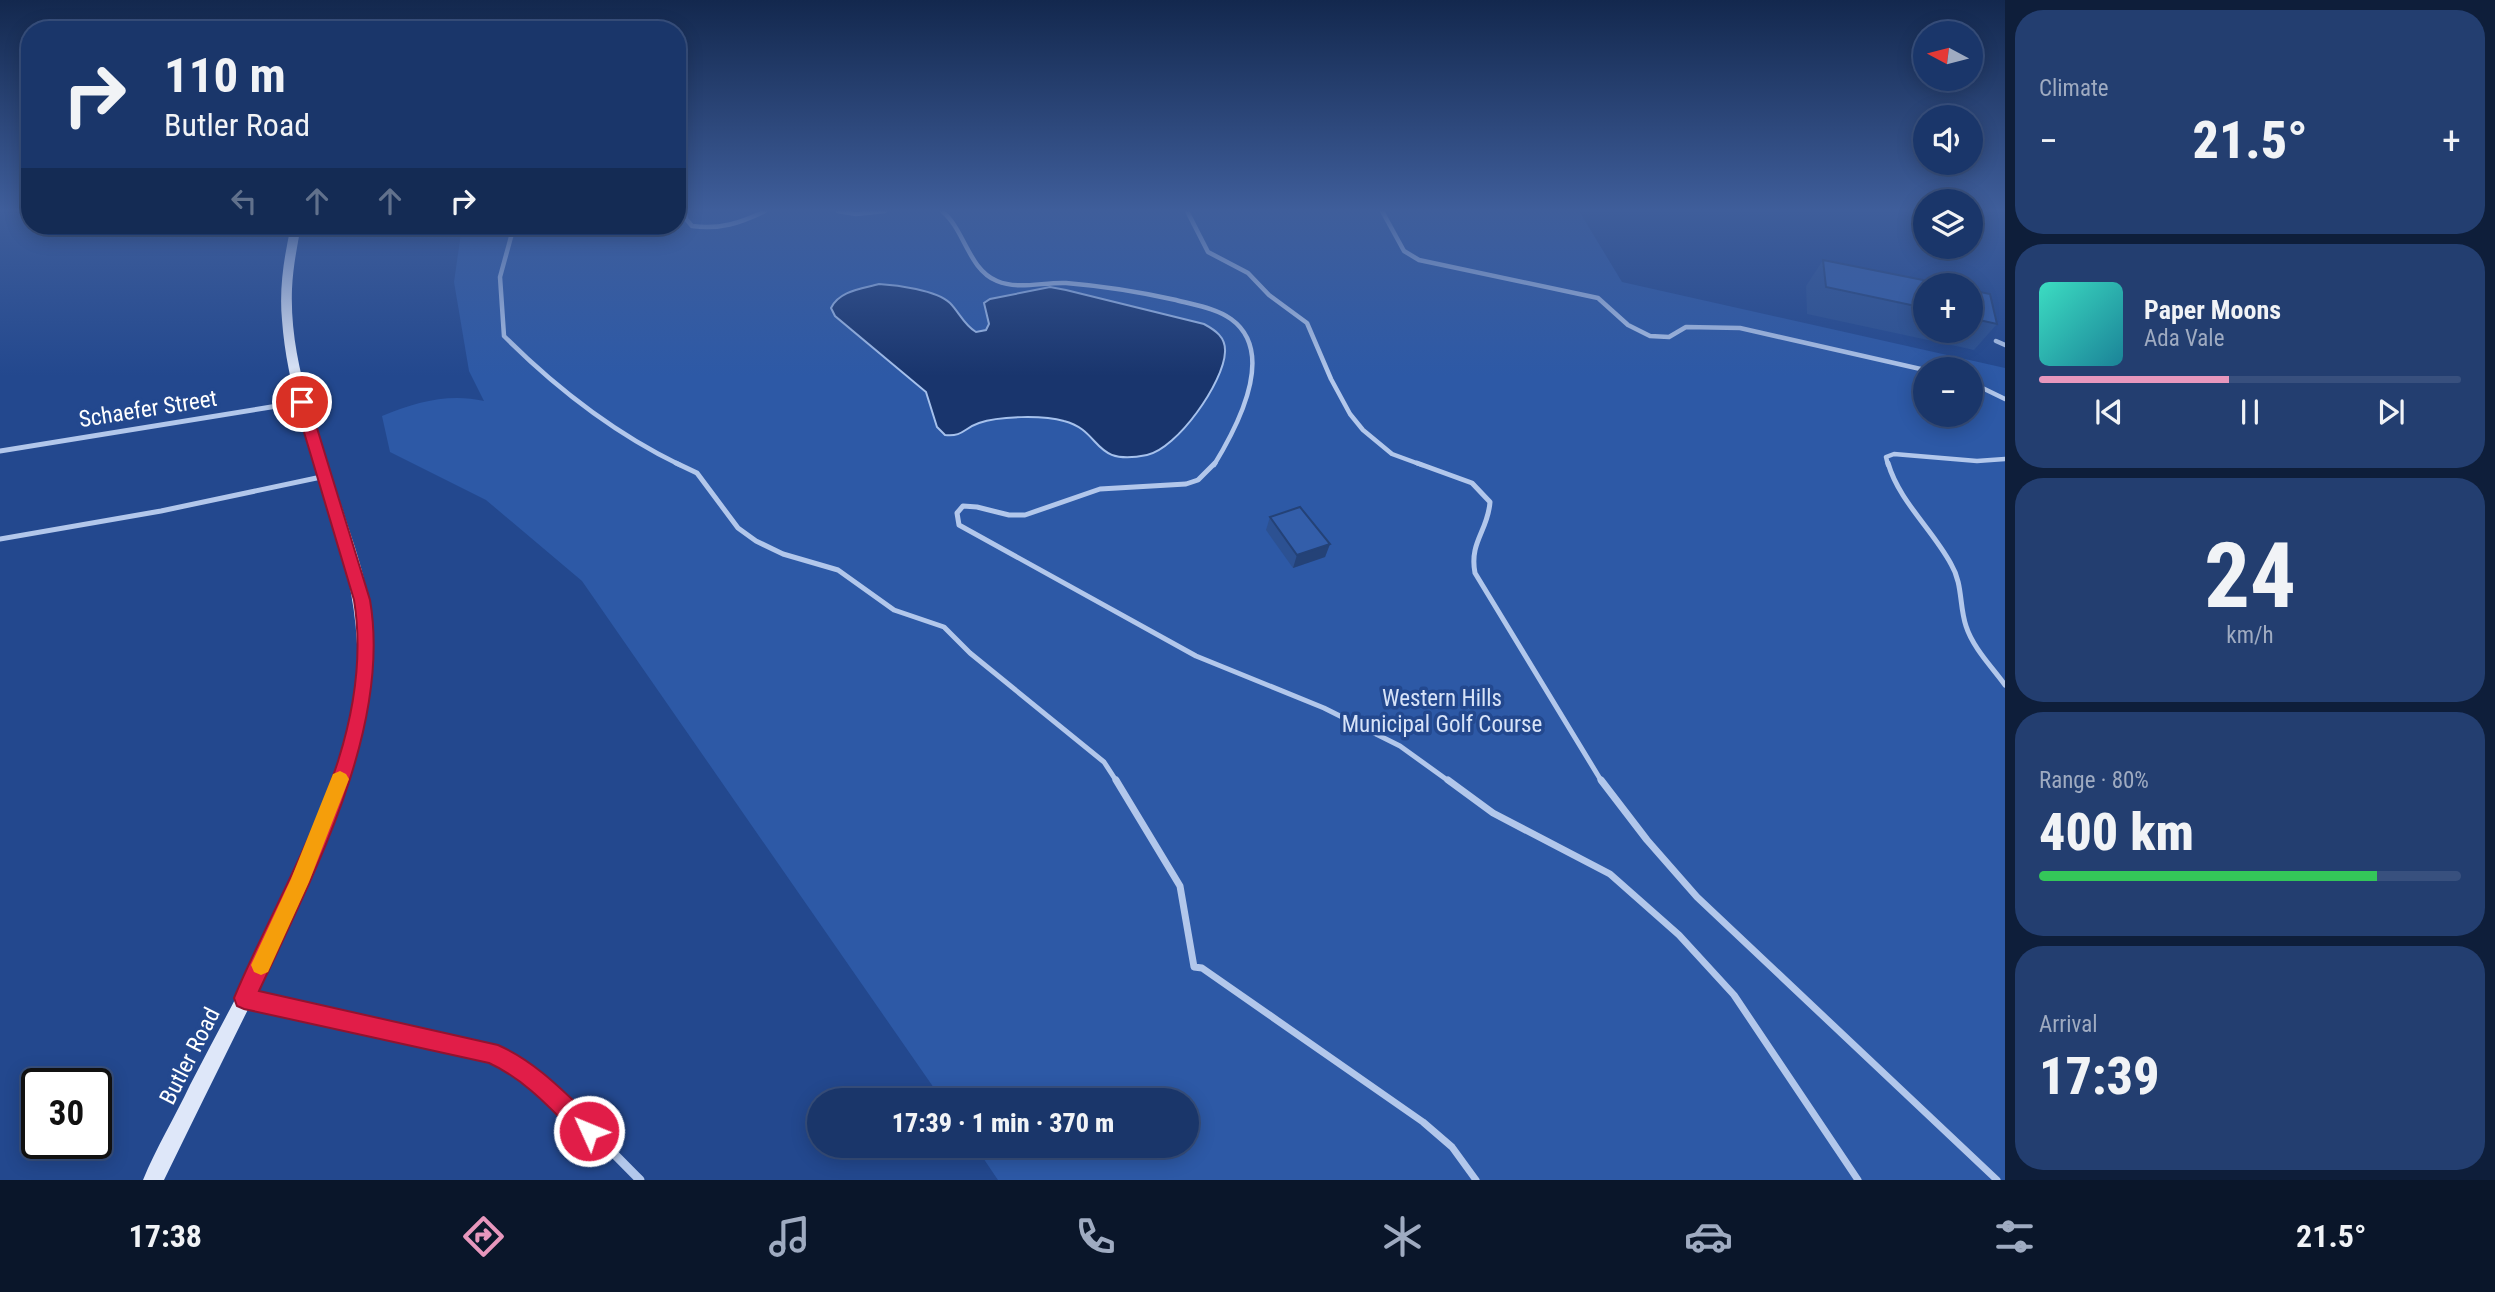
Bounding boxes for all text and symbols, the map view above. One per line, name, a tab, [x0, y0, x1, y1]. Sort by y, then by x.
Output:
north arrow	[1913, 21, 1983, 91]
map controls	[1913, 21, 1983, 427]
text: 110 m	[164, 47, 286, 104]
icon: right	[49, 49, 140, 140]
text: Climate	[2039, 75, 2109, 102]
button: sound	[1913, 105, 1983, 175]
text: Butler Road	[164, 106, 310, 144]
text: 21.5°	[2192, 110, 2308, 171]
text: −	[2039, 119, 2058, 163]
text: +	[2442, 119, 2461, 163]
icon: left	[225, 182, 263, 220]
icon: ahead	[298, 182, 336, 220]
icon: ahead	[371, 182, 409, 220]
icon: right	[444, 182, 482, 220]
button: layers	[1913, 189, 1983, 259]
button: +	[1913, 273, 1983, 343]
text: Paper Moons	[2144, 295, 2281, 325]
text: Ada Vale	[2144, 325, 2224, 352]
button: −	[1913, 357, 1983, 427]
pin	[272, 372, 332, 432]
icon: arrive	[283, 383, 321, 421]
street label: Schaefer Street	[77, 385, 219, 433]
icon: previous	[2090, 393, 2128, 431]
icon: pause	[2231, 393, 2269, 431]
icon: next	[2372, 393, 2410, 431]
text: 24	[2204, 523, 2296, 629]
text: km/h	[2226, 622, 2274, 649]
park label: Western Hills Municipal Golf Course	[1342, 685, 1542, 738]
text: Range · 80%	[2039, 767, 2149, 794]
text: 400 km	[2039, 802, 2194, 863]
street label: Butler Road	[154, 1003, 226, 1109]
text: Arrival	[2039, 1011, 2098, 1038]
text: 17:39	[2039, 1046, 2159, 1107]
speed limit sign: 30	[21, 1068, 112, 1159]
position arrow	[552, 1094, 626, 1168]
text: 17:39 · 1 min · 370 m	[892, 1108, 1114, 1138]
icon: directions	[459, 1212, 508, 1261]
icon: music	[765, 1212, 814, 1261]
icon: phone	[1071, 1212, 1120, 1261]
icon: climate	[1378, 1212, 1427, 1261]
icon: car	[1684, 1212, 1733, 1261]
icon: filters	[1990, 1212, 2039, 1261]
text: 17:38	[129, 1217, 202, 1255]
text: 21.5°	[2296, 1217, 2366, 1255]

